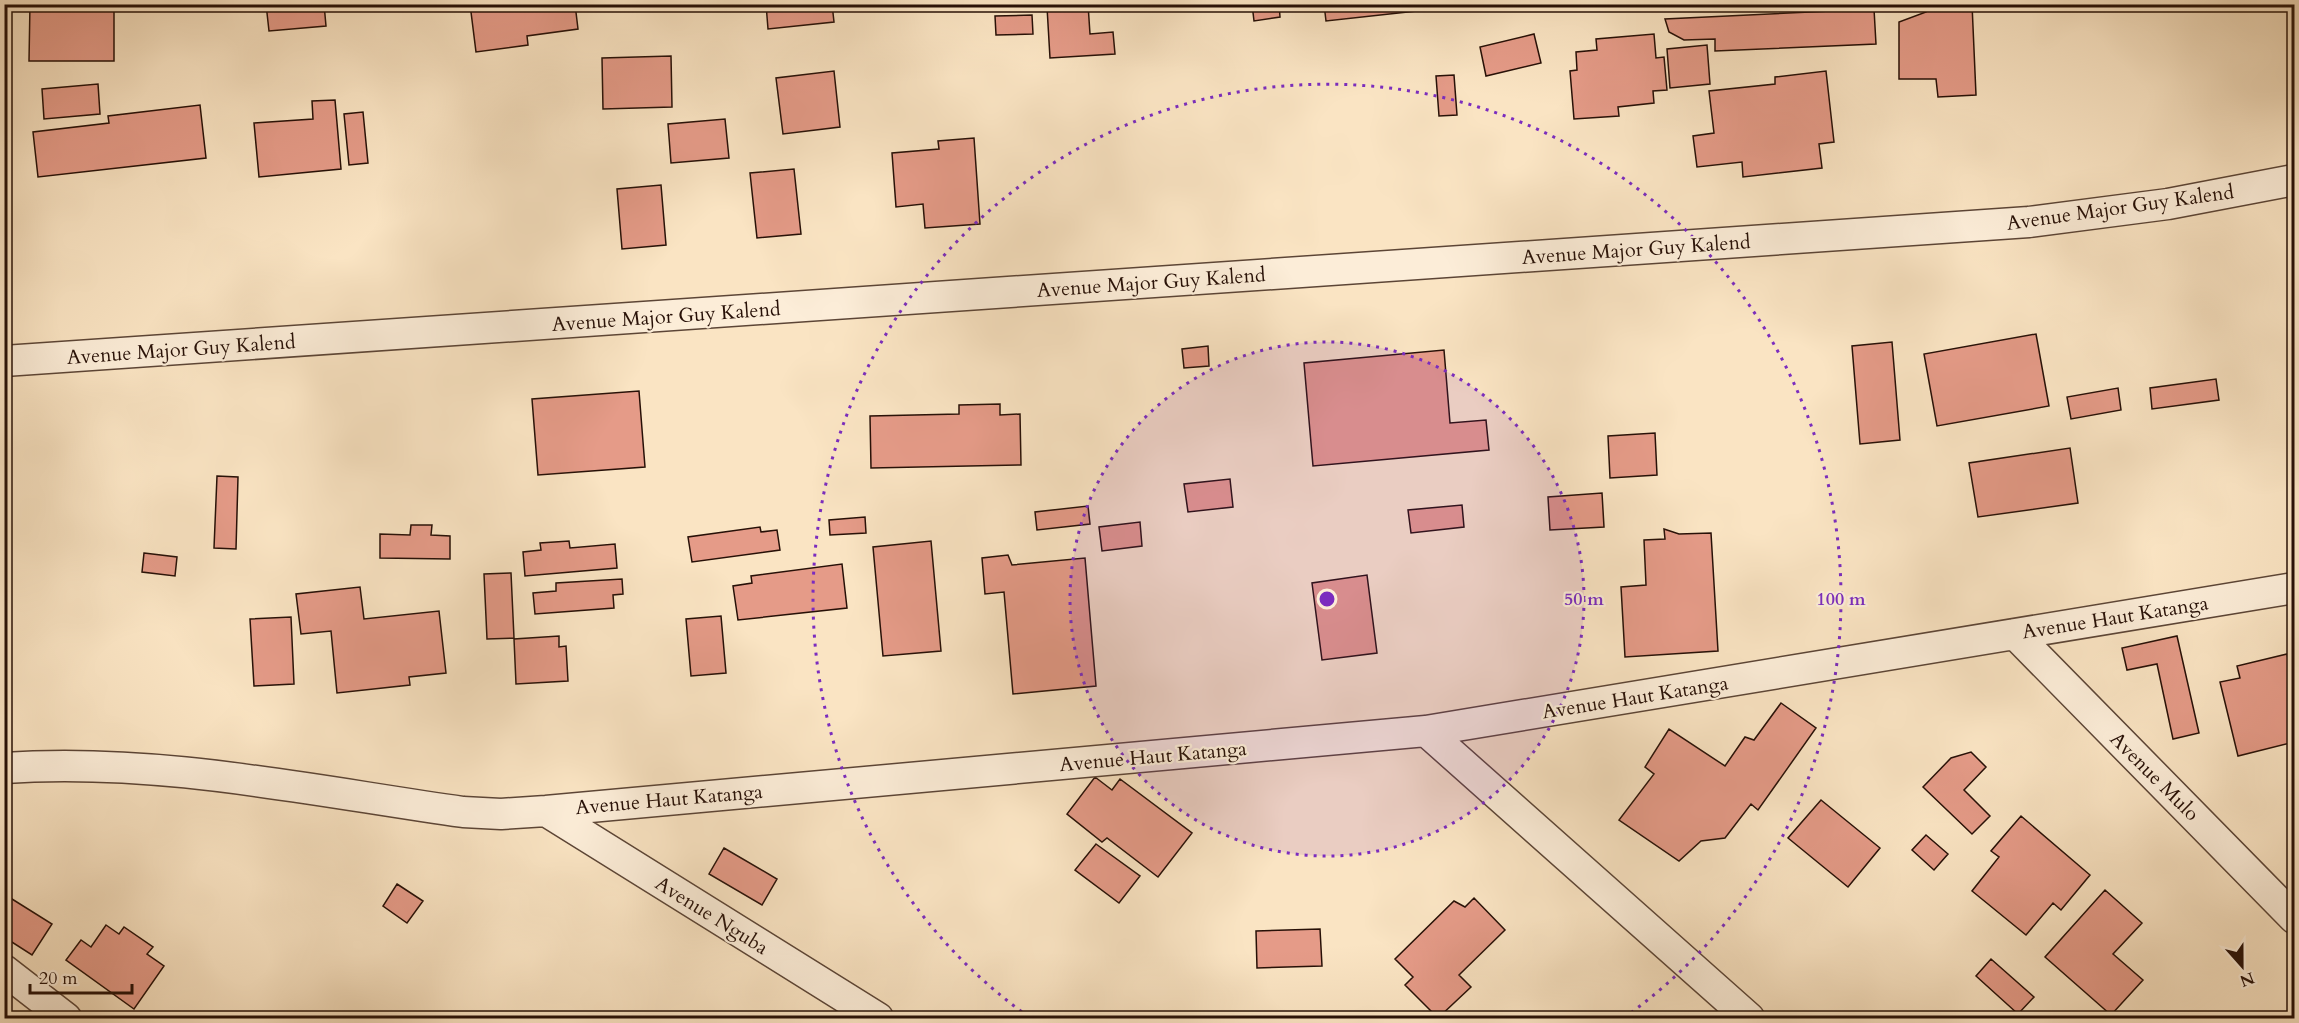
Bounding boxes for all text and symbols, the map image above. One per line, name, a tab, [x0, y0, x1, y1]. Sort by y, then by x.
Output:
street label: Avenue Major Guy Kalend	[2005, 178, 2236, 237]
street label: Avenue Major Guy Kalend	[1521, 228, 1752, 271]
street label: Avenue Major Guy Kalend	[1036, 261, 1267, 304]
street label: Avenue Major Guy Kalend	[551, 295, 782, 338]
street label: Avenue Major Guy Kalend	[66, 328, 297, 371]
text: 50 m	[1564, 587, 1604, 612]
text: 100 m	[1816, 587, 1866, 612]
centre of rings	[1317, 589, 1337, 609]
street label: Avenue Haut Katanga	[2020, 589, 2210, 646]
street label: Avenue Haut Katanga	[1540, 669, 1730, 726]
street label: Avenue Mulo	[2104, 726, 2205, 827]
street label: Avenue Haut Katanga	[1058, 735, 1248, 778]
street label: Avenue Haut Katanga	[574, 778, 764, 821]
street label: Avenue Nguba	[650, 870, 774, 961]
north arrow	[2212, 936, 2272, 996]
scale bar	[30, 957, 132, 995]
text: 20 m	[39, 966, 78, 991]
text: N	[2236, 966, 2257, 992]

